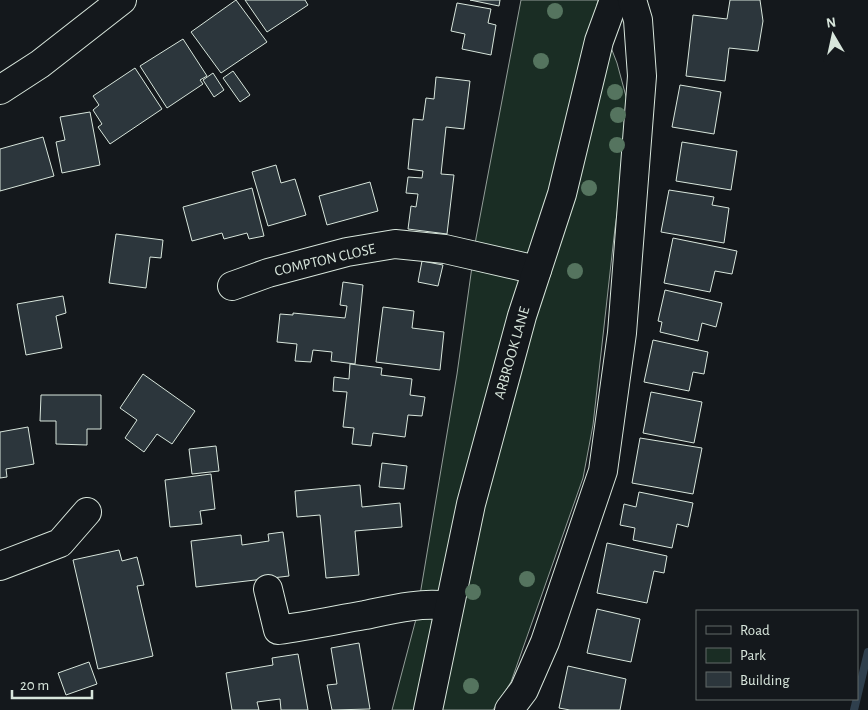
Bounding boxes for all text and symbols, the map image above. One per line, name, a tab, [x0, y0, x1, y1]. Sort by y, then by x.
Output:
north arrow	[808, 10, 858, 60]
text: N	[825, 15, 837, 31]
street label: COMPTON CLOSE	[273, 241, 377, 279]
street label: ARBROOK LANE	[492, 305, 532, 401]
legend	[696, 610, 858, 700]
text: Road	[740, 623, 770, 638]
text: Park	[740, 648, 766, 663]
scale bar	[12, 668, 92, 700]
text: Building	[740, 673, 790, 688]
text: 20 m	[20, 678, 49, 693]

